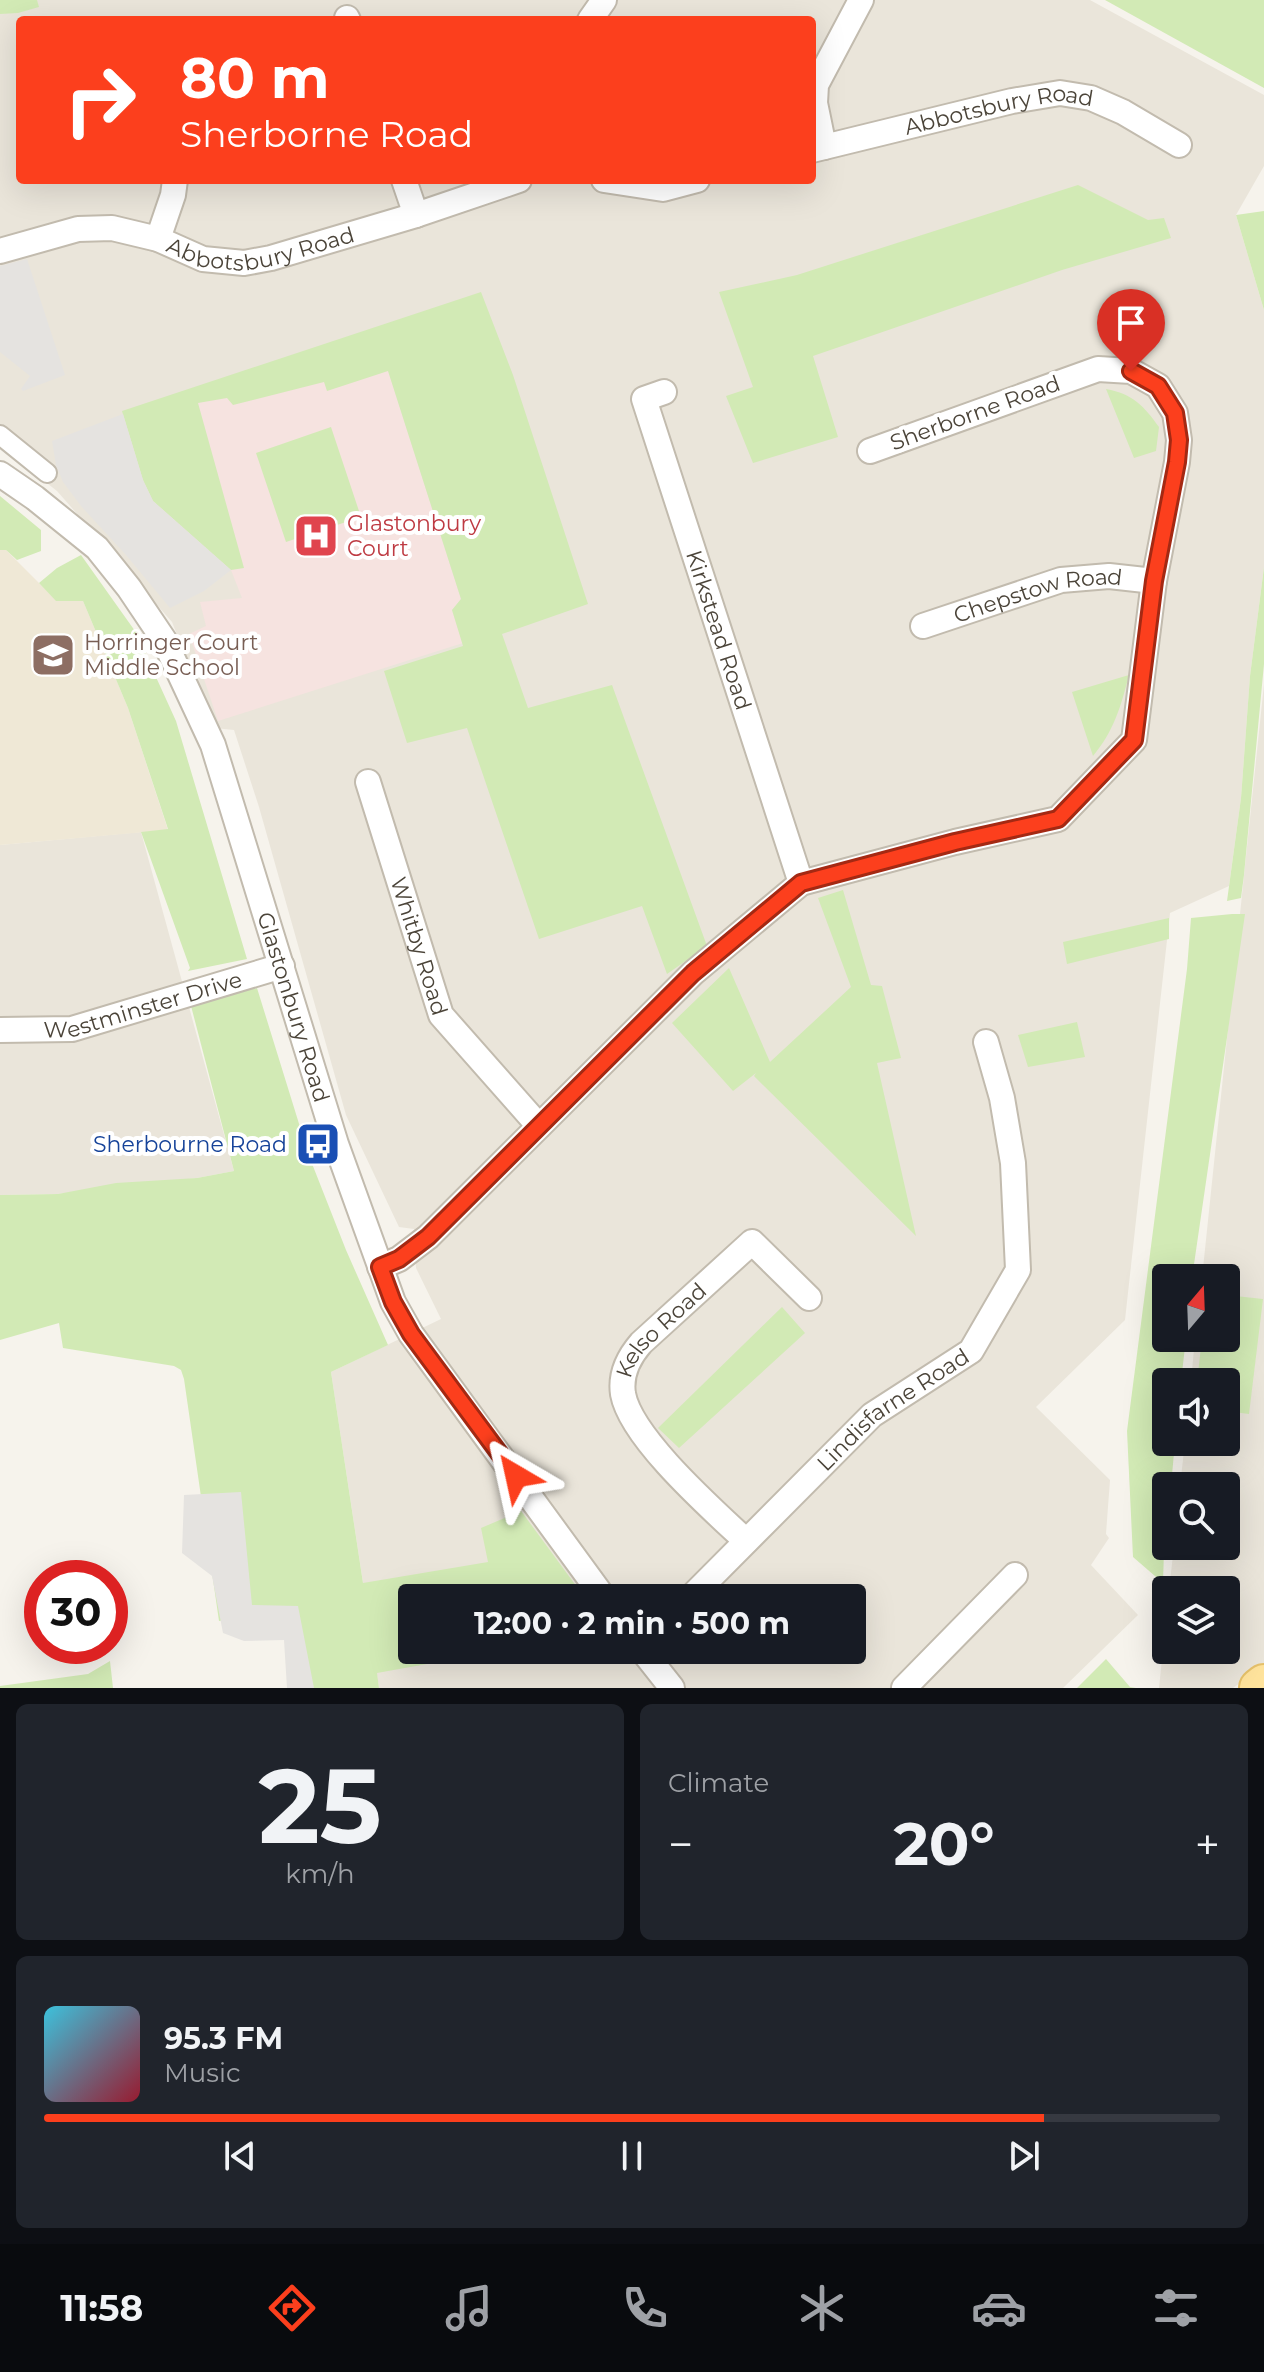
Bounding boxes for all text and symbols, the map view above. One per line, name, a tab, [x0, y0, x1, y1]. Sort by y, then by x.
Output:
text: 80 m	[180, 44, 330, 112]
icon: right	[48, 48, 152, 152]
street label: Abbotsbury Road	[902, 79, 1096, 140]
text: Sherborne Road	[180, 112, 473, 156]
street label: Abbotsbury Road	[163, 221, 357, 276]
pin	[1097, 289, 1165, 371]
icon: arrive	[1109, 301, 1153, 345]
street label: Sherborne Road	[886, 370, 1064, 456]
place label: Glastonbury Court	[347, 510, 481, 562]
hospital icon: Glastonbury Court	[292, 512, 340, 560]
street label: Kirkstead Road	[680, 547, 757, 713]
street label: Chepstow Road	[950, 562, 1124, 628]
place label: Horringer Court Middle School	[84, 629, 259, 681]
school or university icon: Horringer Court Middle School	[29, 631, 77, 679]
street label: Whitby Road	[385, 874, 454, 1019]
street label: Glastonbury Road	[252, 909, 336, 1105]
street label: Westminster Drive	[43, 965, 245, 1043]
bus stop icon: Sherbourne Road	[294, 1120, 342, 1168]
place label: Sherbourne Road	[93, 1131, 287, 1158]
north arrow	[1152, 1264, 1240, 1352]
map controls	[1152, 1264, 1240, 1664]
street label: Kelso Road	[610, 1277, 712, 1381]
street label: Lindisfarne Road	[811, 1342, 974, 1476]
button: sound	[1152, 1368, 1240, 1456]
position arrow	[474, 1434, 558, 1518]
button: search	[1152, 1472, 1240, 1560]
speed limit sign: 30	[24, 1560, 128, 1664]
button: layers	[1152, 1576, 1240, 1664]
text: 12:00 · 2 min · 500 m	[474, 1605, 790, 1642]
text: 25	[258, 1742, 382, 1869]
text: Climate	[668, 1767, 769, 1799]
text: 20°	[893, 1807, 995, 1880]
text: −	[668, 1817, 693, 1871]
text: +	[1195, 1817, 1220, 1871]
text: km/h	[285, 1858, 355, 1890]
text: 95.3 FM	[164, 2020, 283, 2057]
text: Music	[164, 2057, 241, 2089]
icon: previous	[218, 2134, 262, 2178]
icon: pause	[610, 2134, 654, 2178]
icon: next	[1002, 2134, 1046, 2178]
icon: directions	[264, 2280, 320, 2336]
icon: music	[441, 2280, 497, 2336]
icon: phone	[617, 2280, 673, 2336]
icon: climate	[794, 2280, 850, 2336]
icon: car	[971, 2280, 1027, 2336]
icon: filters	[1148, 2280, 1204, 2336]
text: 11:58	[60, 2286, 143, 2330]

